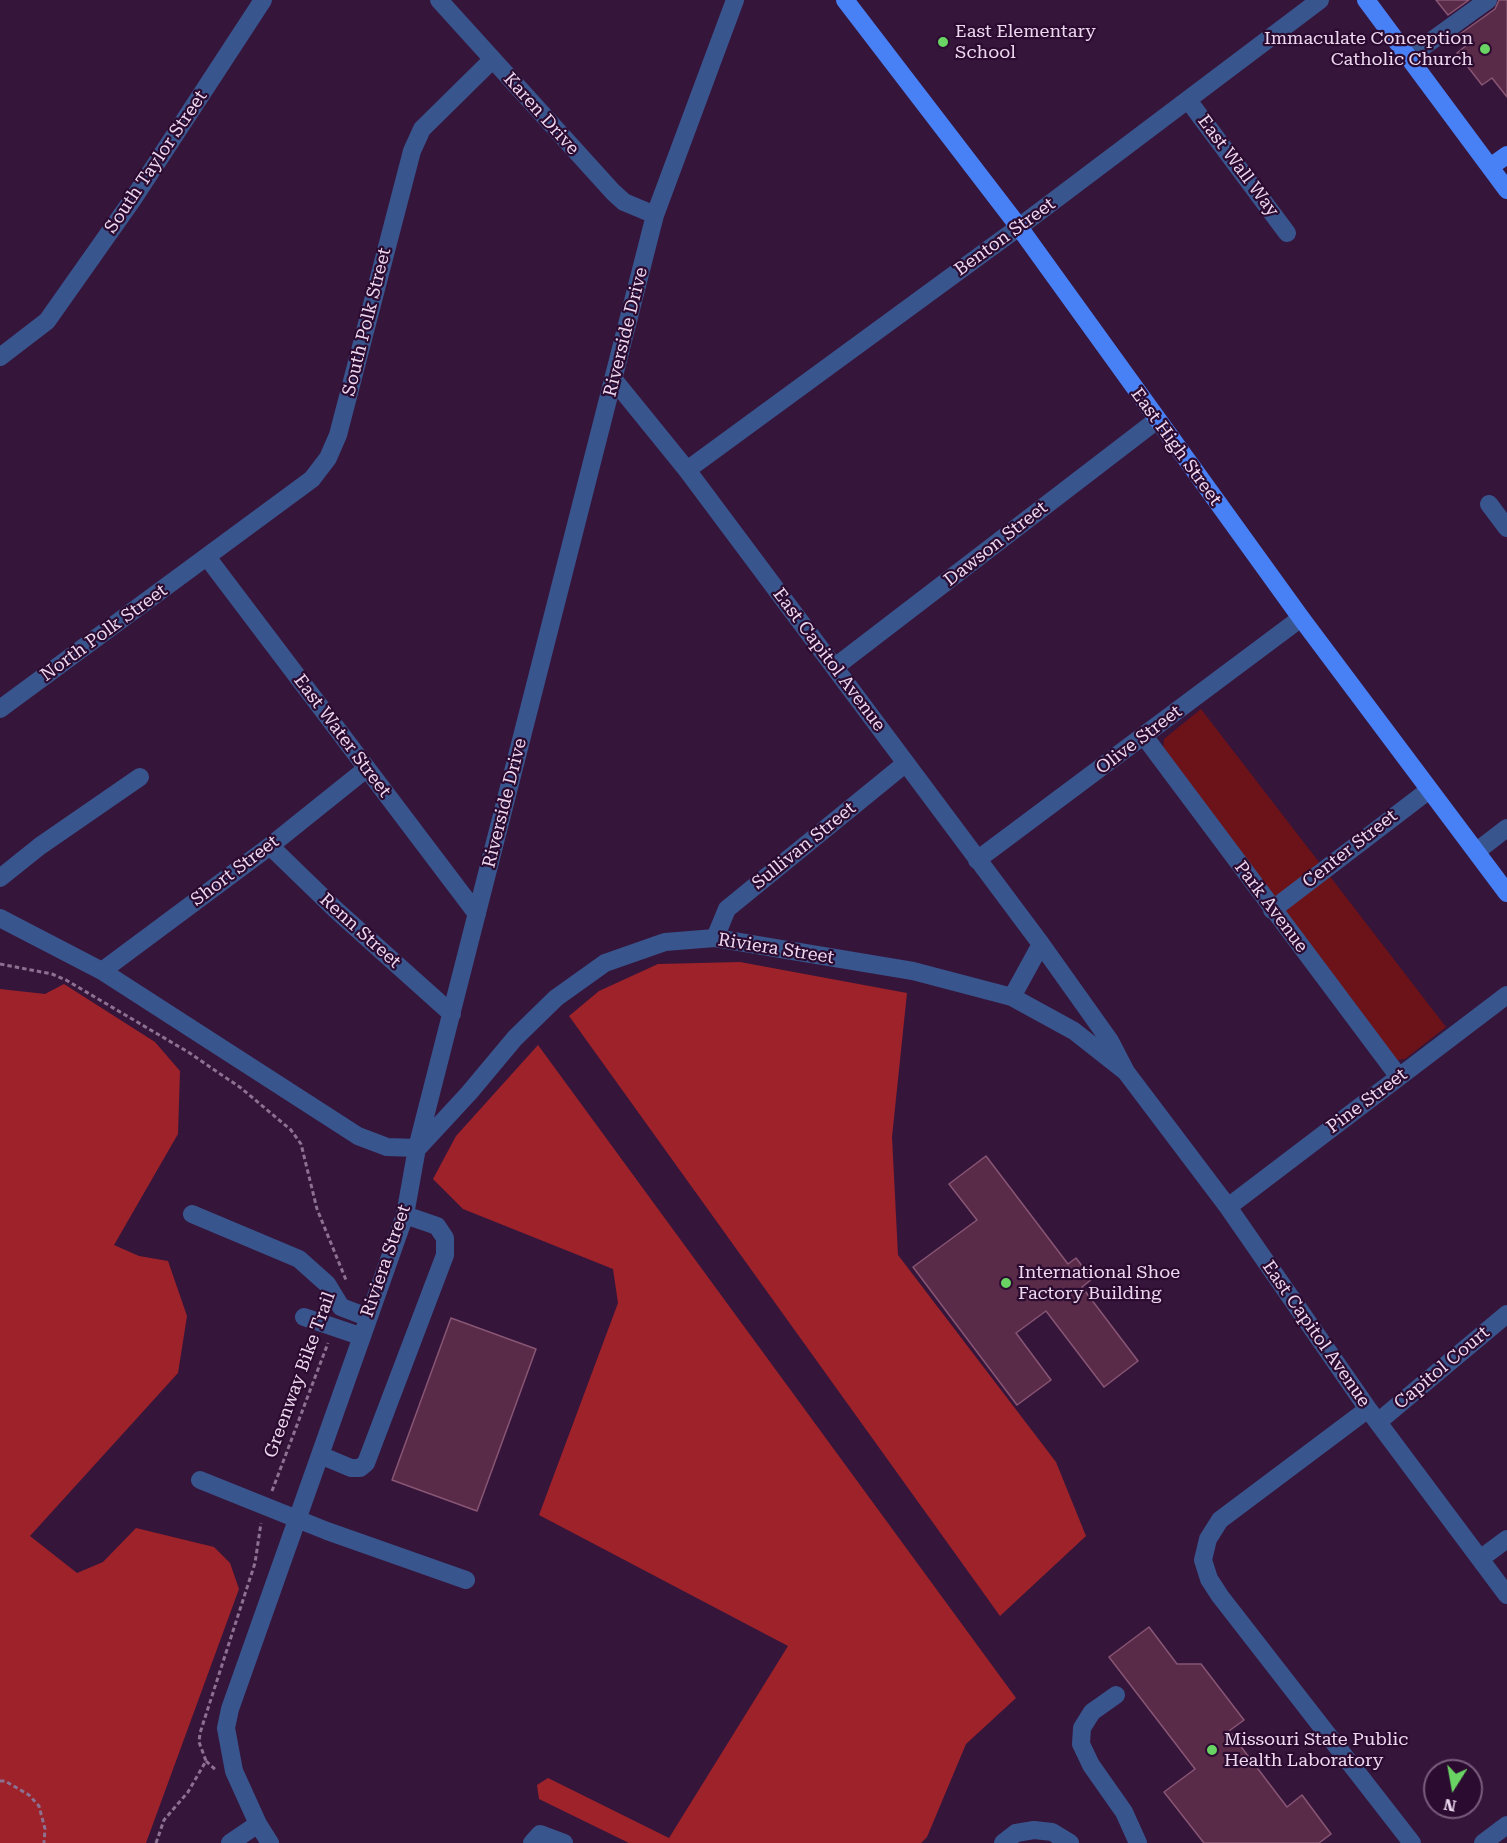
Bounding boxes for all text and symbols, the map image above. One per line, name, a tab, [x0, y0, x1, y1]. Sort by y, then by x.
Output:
place label: East Elementary School	[955, 21, 1096, 63]
place label: Immaculate Conception Catholic Church	[1264, 28, 1473, 70]
marker: East Elementary School	[936, 35, 950, 49]
marker: Immaculate Conception Catholic Church	[1478, 42, 1492, 56]
street label: Karen Drive	[499, 69, 583, 159]
street label: South Taylor Street	[100, 86, 212, 238]
street label: East Wall Way	[1193, 111, 1283, 221]
street label: Benton Street	[951, 193, 1059, 281]
street label: South Polk Street	[338, 246, 396, 398]
street label: Riverside Drive	[599, 265, 653, 399]
street label: East High Street	[1126, 384, 1226, 510]
street label: Dawson Street	[940, 497, 1052, 591]
street label: North Polk Street	[36, 580, 172, 686]
street label: East Capitol Avenue	[768, 584, 890, 736]
street label: East Water Street	[289, 670, 395, 802]
street label: Olive Street	[1092, 701, 1186, 779]
street label: Riverside Drive	[478, 736, 532, 870]
street label: Sullivan Street	[748, 798, 860, 894]
street label: Center Street	[1298, 805, 1402, 893]
street label: Short Street	[187, 831, 283, 911]
street label: Park Avenue	[1230, 857, 1312, 957]
street label: Renn Street	[315, 889, 405, 973]
street label: Riviera Street	[716, 929, 836, 969]
street label: Pine Street	[1323, 1064, 1411, 1138]
street label: Riviera Street	[357, 1202, 415, 1320]
street label: East Capitol Avenue	[1257, 1257, 1375, 1411]
place label: International Shoe Factory Building	[1018, 1262, 1180, 1304]
marker: International Shoe Factory Building	[999, 1276, 1013, 1290]
street label: Greenway Bike Trail	[260, 1289, 340, 1461]
street label: Capitol Court	[1390, 1322, 1494, 1414]
place label: Missouri State Public Health Laboratory	[1224, 1729, 1408, 1772]
marker: Missouri State Public Health Laboratory	[1205, 1743, 1219, 1757]
north arrow	[1423, 1759, 1483, 1819]
text: N	[1442, 1795, 1458, 1816]

